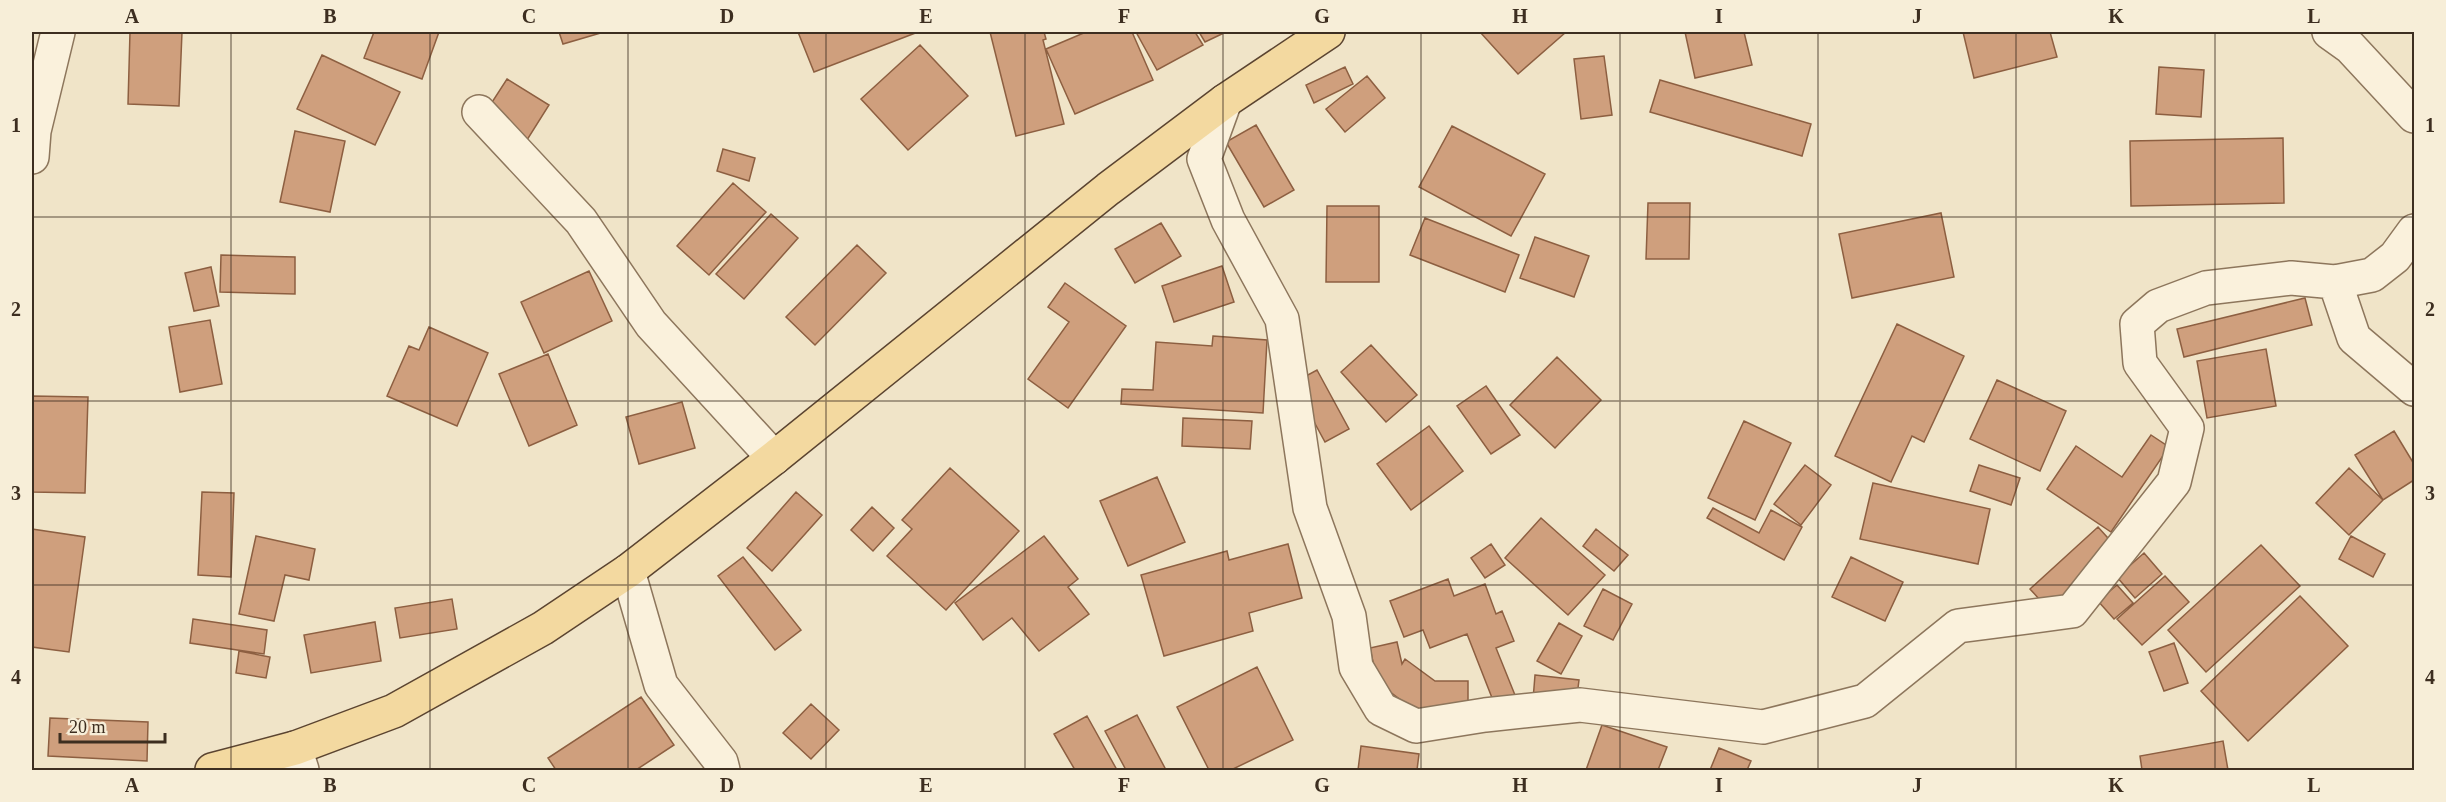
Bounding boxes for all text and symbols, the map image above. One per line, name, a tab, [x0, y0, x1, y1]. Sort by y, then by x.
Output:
text: A	[125, 5, 140, 27]
text: B	[323, 5, 337, 27]
text: C	[522, 5, 536, 27]
text: D	[720, 5, 734, 27]
text: E	[919, 5, 933, 27]
text: F	[1118, 5, 1130, 27]
text: G	[1314, 5, 1330, 27]
text: H	[1512, 5, 1528, 27]
text: I	[1715, 5, 1723, 27]
text: J	[1912, 5, 1922, 27]
text: K	[2108, 5, 2124, 27]
text: L	[2307, 5, 2321, 27]
text: 1	[11, 114, 21, 136]
text: 1	[2425, 114, 2435, 136]
text: 2	[11, 298, 21, 320]
text: 2	[2425, 298, 2435, 320]
text: 3	[11, 482, 21, 504]
text: 3	[2425, 482, 2435, 504]
text: 4	[11, 666, 21, 688]
text: 4	[2425, 666, 2435, 688]
scale bar	[60, 706, 165, 744]
text: 20 m	[69, 717, 106, 737]
text: A	[125, 774, 140, 796]
text: B	[323, 774, 337, 796]
text: C	[522, 774, 536, 796]
text: D	[720, 774, 734, 796]
text: E	[919, 774, 933, 796]
text: F	[1118, 774, 1130, 796]
text: G	[1314, 774, 1330, 796]
text: H	[1512, 774, 1528, 796]
text: I	[1715, 774, 1723, 796]
text: J	[1912, 774, 1922, 796]
text: K	[2108, 774, 2124, 796]
text: L	[2307, 774, 2321, 796]

